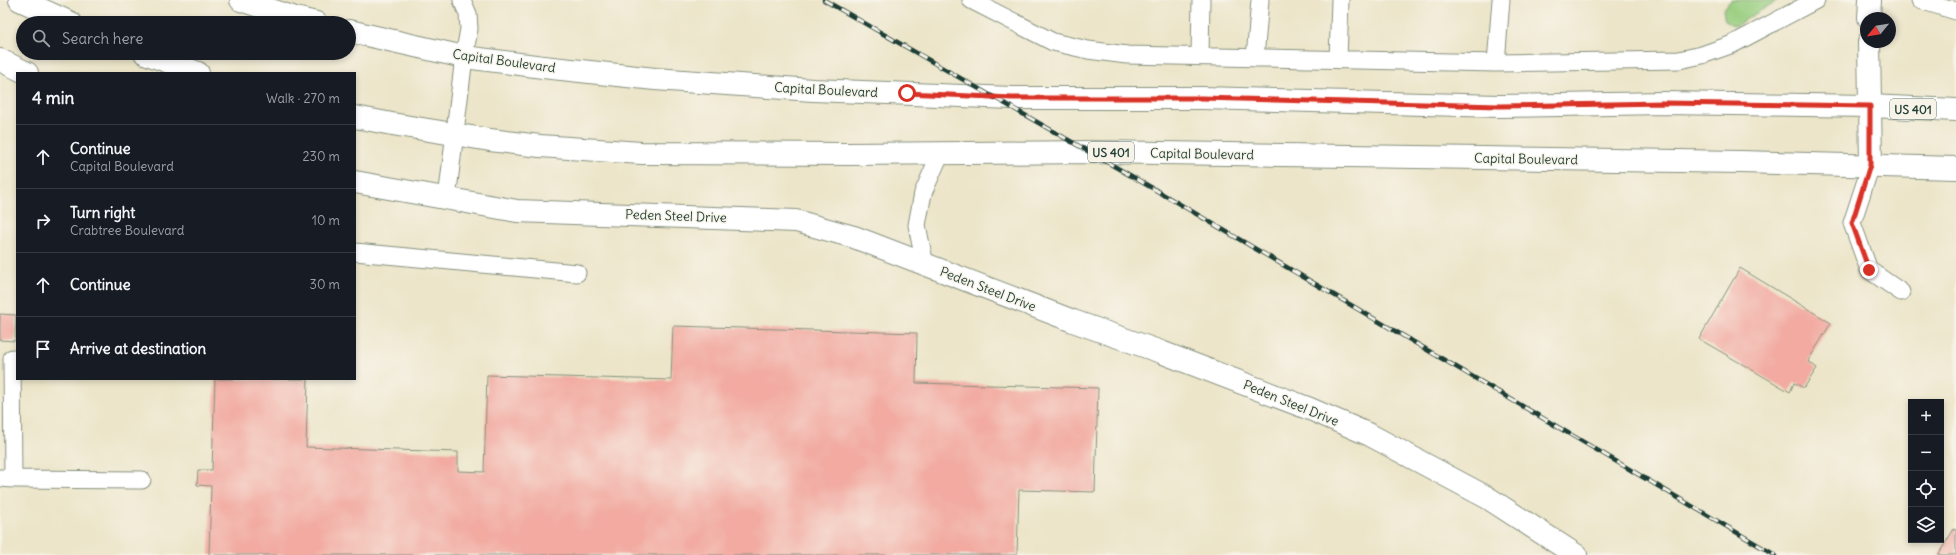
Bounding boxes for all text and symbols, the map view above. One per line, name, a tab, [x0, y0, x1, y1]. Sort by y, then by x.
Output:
north arrow	[1860, 12, 1896, 48]
search box	[16, 16, 356, 60]
icon: search	[30, 27, 52, 49]
text: Search here	[62, 29, 143, 48]
street label: Capital Boulevard	[451, 45, 557, 77]
street label: Capital Boulevard	[774, 79, 879, 101]
route start	[898, 84, 916, 102]
text: 4 min	[32, 87, 74, 109]
text: Walk · 270 m	[266, 90, 340, 107]
road number: US 401	[1890, 99, 1936, 119]
text: Continue	[70, 139, 131, 158]
road number: US 401	[1088, 142, 1134, 162]
street label: Capital Boulevard	[1150, 145, 1254, 163]
icon: ahead	[32, 146, 54, 168]
text: 230 m	[302, 148, 340, 165]
street label: Capital Boulevard	[1474, 150, 1578, 168]
text: Capital Boulevard	[70, 158, 174, 175]
text: Turn right	[70, 203, 135, 222]
street label: Peden Steel Drive	[625, 206, 727, 226]
icon: right	[32, 210, 54, 232]
text: 10 m	[312, 212, 340, 229]
text: Crabtree Boulevard	[70, 222, 184, 239]
route end	[1860, 261, 1878, 279]
street label: Peden Steel Drive	[938, 263, 1038, 315]
icon: ahead	[32, 274, 54, 296]
text: Continue	[70, 275, 131, 294]
text: 30 m	[310, 276, 340, 293]
icon: arrive	[32, 338, 54, 360]
text: Arrive at destination	[70, 339, 206, 358]
street label: Peden Steel Drive	[1241, 376, 1341, 430]
map controls	[1908, 399, 1944, 543]
button: +	[1908, 399, 1944, 435]
button: −	[1908, 435, 1944, 471]
button: locate	[1908, 471, 1944, 507]
button: layers	[1908, 507, 1944, 543]

